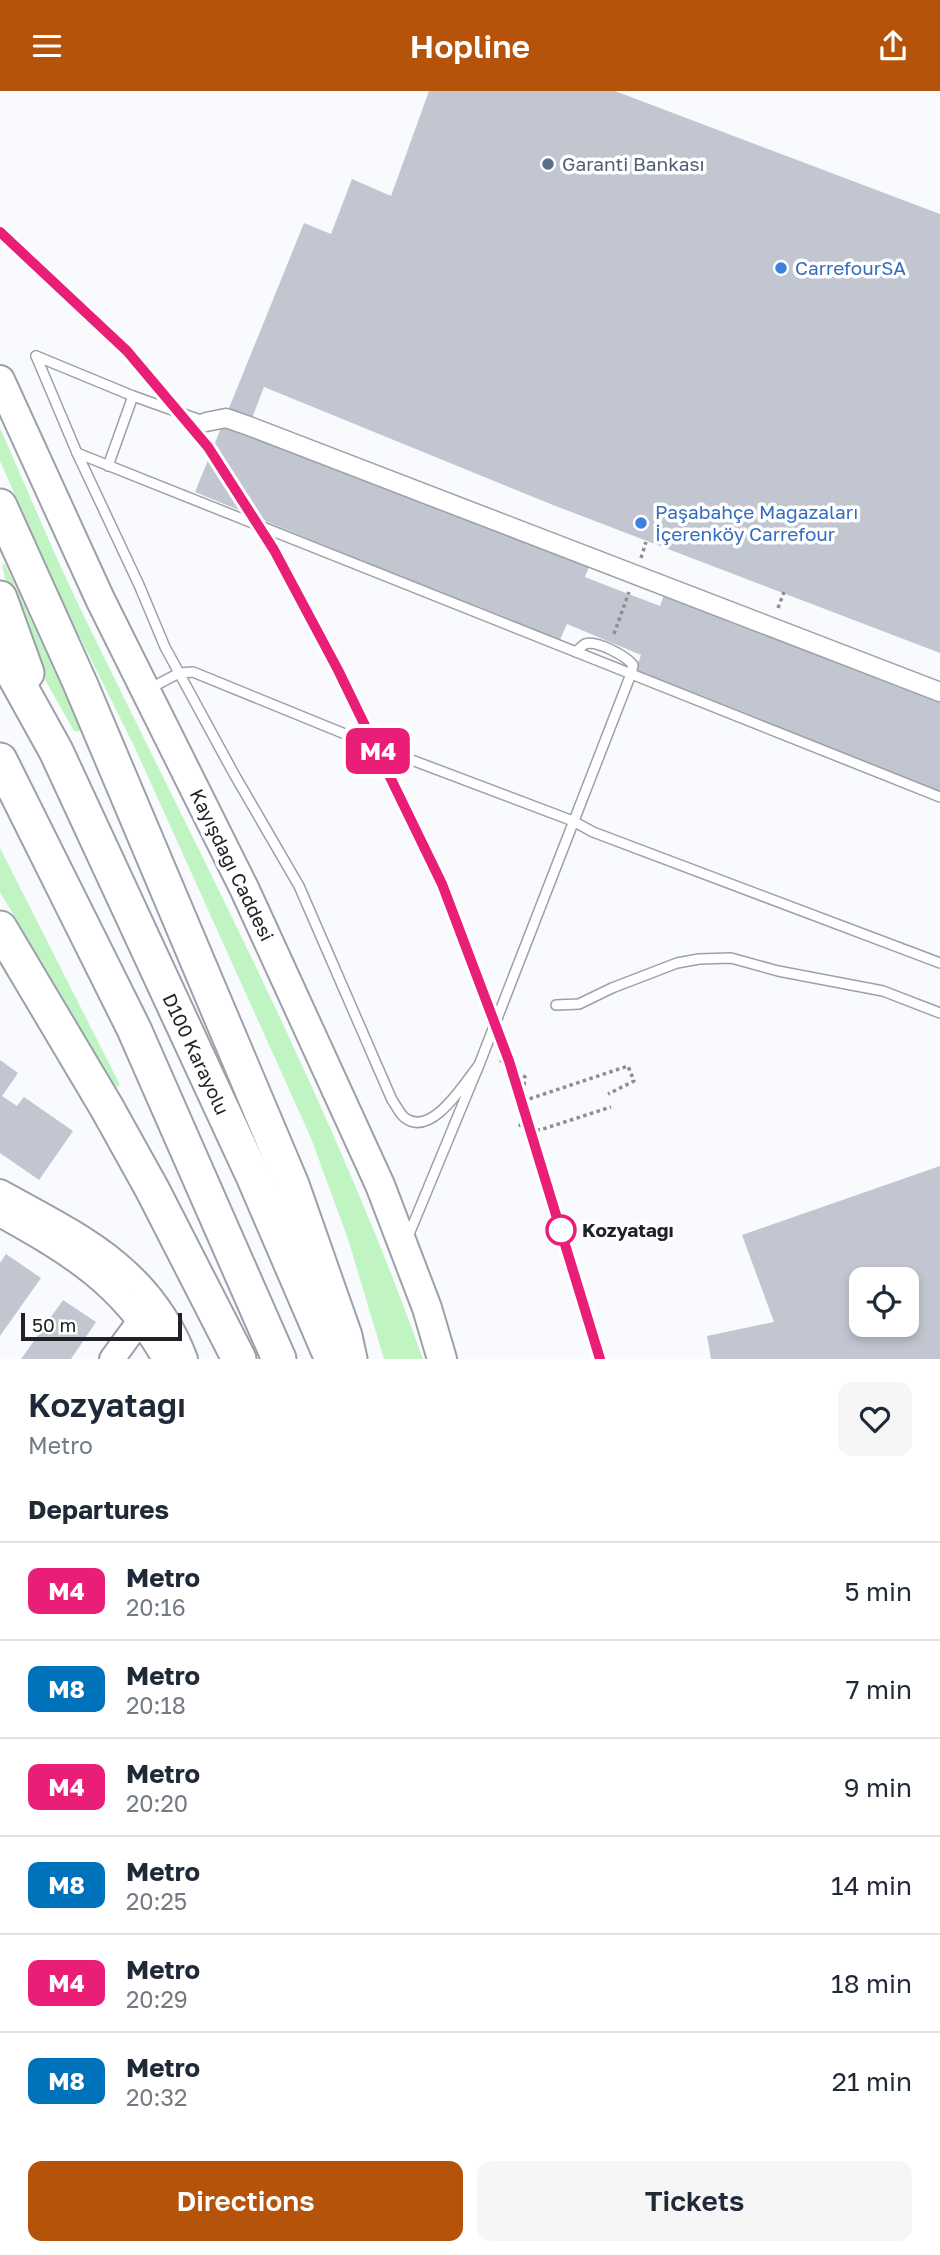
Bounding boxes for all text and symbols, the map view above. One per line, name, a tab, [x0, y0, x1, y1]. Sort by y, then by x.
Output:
icon: menu	[28, 27, 66, 65]
text: Hopline	[410, 27, 530, 65]
icon: share	[874, 27, 912, 65]
place label: Garanti Bankası	[562, 152, 705, 175]
marker: Garanti Bankası	[540, 156, 556, 172]
place label: CarrefourSA	[795, 256, 906, 279]
marker: CarrefourSA	[773, 260, 789, 276]
place label: Paşabahçe Mağazaları İçerenköy Carrefour	[655, 500, 858, 545]
marker: Paşabahçe Mağazaları İçerenköy Carrefour	[633, 515, 649, 531]
line badge: M4	[346, 728, 410, 774]
text: M4	[360, 736, 396, 765]
street label: Kayışdağı Caddesi	[186, 785, 279, 945]
street label: D100 Karayolu	[158, 989, 235, 1118]
marker: Kozyatağı	[546, 1215, 576, 1245]
place label: Kozyatağı	[582, 1218, 674, 1241]
map controls	[849, 1267, 919, 1337]
button: locate	[849, 1267, 919, 1337]
scale bar	[21, 1310, 182, 1342]
text: 50 m	[32, 1313, 76, 1336]
button: heart	[838, 1382, 912, 1456]
text: Kozyatağı	[28, 1385, 186, 1424]
text: Metro	[28, 1431, 93, 1459]
text: Departures	[28, 1494, 169, 1525]
text: Metro	[126, 1562, 200, 1593]
text: M4	[48, 1576, 85, 1605]
text: 5 min	[844, 1576, 912, 1607]
text: 20:16	[126, 1593, 186, 1621]
text: Metro	[126, 1660, 200, 1691]
text: M8	[48, 1674, 85, 1703]
text: 7 min	[846, 1674, 912, 1705]
text: 20:18	[126, 1691, 186, 1719]
text: Metro	[126, 1758, 200, 1789]
text: M4	[48, 1772, 85, 1801]
text: 9 min	[844, 1772, 912, 1803]
text: 20:20	[126, 1789, 188, 1817]
text: Metro	[126, 1856, 200, 1887]
text: M8	[48, 1870, 85, 1899]
text: 14 min	[831, 1870, 912, 1901]
text: 20:25	[126, 1887, 187, 1915]
text: Metro	[126, 1954, 200, 1985]
text: M4	[48, 1968, 85, 1997]
text: 18 min	[831, 1968, 912, 1999]
text: 20:29	[126, 1985, 188, 2013]
text: Metro	[126, 2052, 200, 2083]
text: M8	[48, 2066, 85, 2095]
text: 21 min	[832, 2066, 912, 2097]
text: 20:32	[126, 2083, 187, 2111]
button: Directions	[28, 2161, 463, 2241]
button: Tickets	[477, 2161, 912, 2241]

